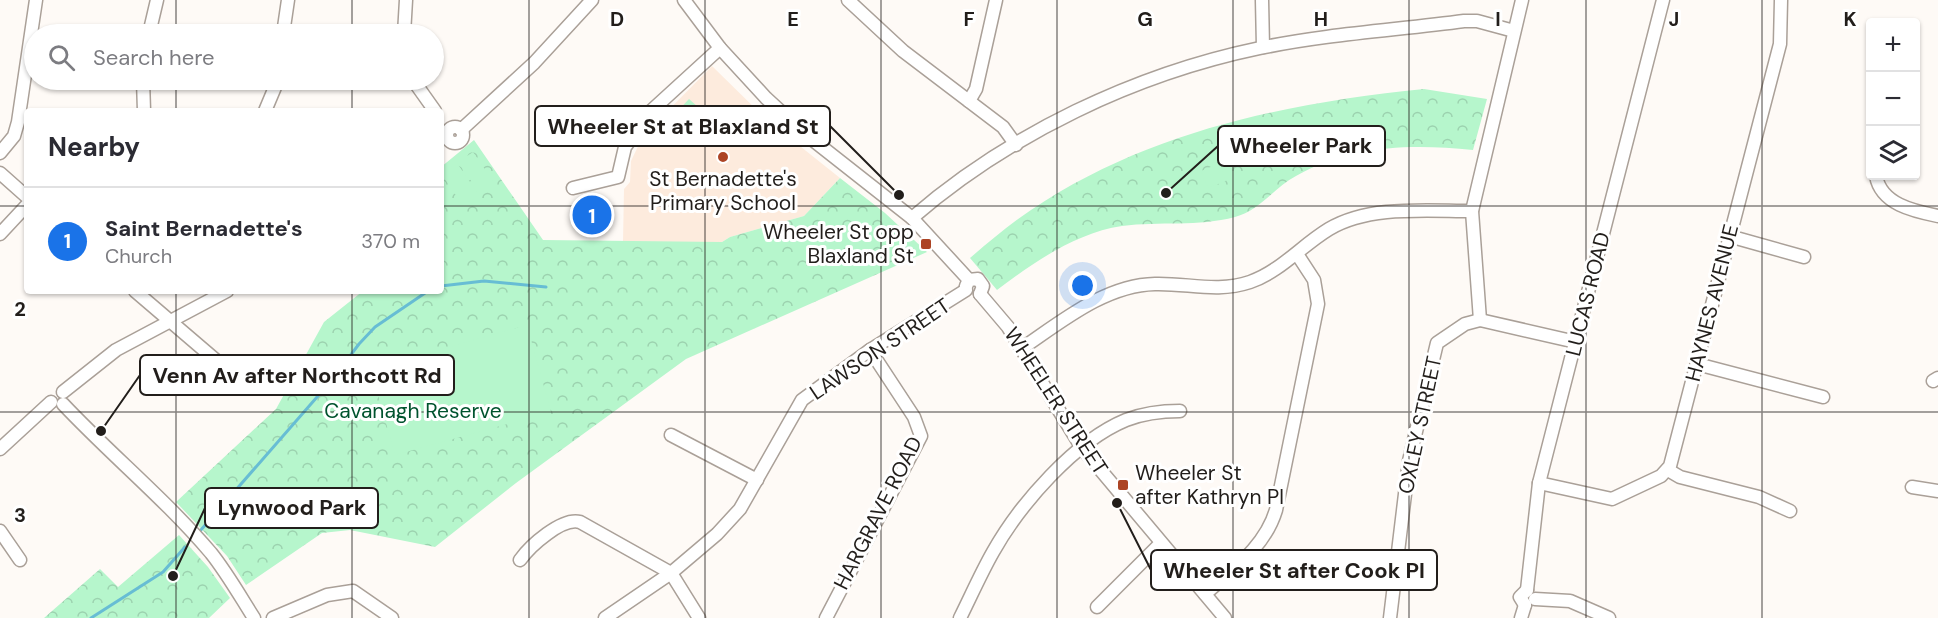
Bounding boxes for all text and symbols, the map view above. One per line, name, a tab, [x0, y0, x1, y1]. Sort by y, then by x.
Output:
text: D	[610, 6, 624, 32]
text: E	[787, 6, 799, 32]
text: F	[963, 6, 975, 32]
text: G	[1137, 6, 1153, 32]
text: H	[1314, 6, 1328, 32]
text: I	[1495, 6, 1501, 32]
text: J	[1669, 6, 1679, 32]
text: K	[1843, 6, 1857, 32]
map controls	[1866, 18, 1920, 180]
button: +	[1866, 18, 1920, 72]
search box	[24, 24, 444, 90]
icon: search	[45, 41, 78, 74]
text: Search here	[93, 43, 214, 72]
button: −	[1866, 72, 1920, 126]
callout: Wheeler St at Blaxland St	[535, 106, 830, 146]
text: Wheeler St at Blaxland St	[547, 112, 819, 141]
callout: Wheeler Park	[1218, 126, 1385, 166]
button: layers	[1866, 126, 1920, 180]
text: Nearby	[48, 130, 140, 164]
text: Wheeler Park	[1229, 131, 1373, 160]
marker: St Bernadette's Primary School	[716, 150, 730, 164]
place label: St Bernadette's Primary School	[649, 165, 797, 217]
pin: 1	[572, 192, 612, 238]
text: Saint Bernadette's	[105, 214, 303, 243]
place label: Wheeler St opp Blaxland St	[763, 218, 914, 270]
street label: HAYNES AVENUE	[1679, 222, 1745, 384]
text: 1	[64, 228, 71, 254]
text: 370 m	[361, 228, 420, 254]
street label: LUCAS ROAD	[1559, 229, 1617, 359]
marker: Wheeler St opp Blaxland St	[919, 237, 933, 251]
text: Church	[105, 243, 172, 269]
your location	[1068, 271, 1097, 300]
street label: LAWSON STREET	[804, 292, 956, 406]
text: 2	[14, 296, 26, 322]
street label: WHEELER STREET	[998, 322, 1114, 480]
street label: OXLEY STREET	[1392, 353, 1448, 496]
callout: Venn Av after Northcott Rd	[140, 355, 454, 395]
text: Venn Av after Northcott Rd	[152, 361, 442, 390]
park label: Cavanagh Reserve	[324, 397, 502, 425]
street label: HARGRAVE ROAD	[827, 432, 929, 594]
place label: Wheeler St after Kathryn Pl	[1135, 459, 1284, 511]
marker: Wheeler St after Kathryn Pl	[1116, 478, 1130, 492]
callout: Lynwood Park	[205, 488, 378, 528]
text: Lynwood Park	[217, 493, 367, 522]
text: 3	[14, 502, 26, 528]
callout: Wheeler St after Cook Pl	[1151, 550, 1437, 590]
text: Wheeler St after Cook Pl	[1163, 556, 1425, 585]

